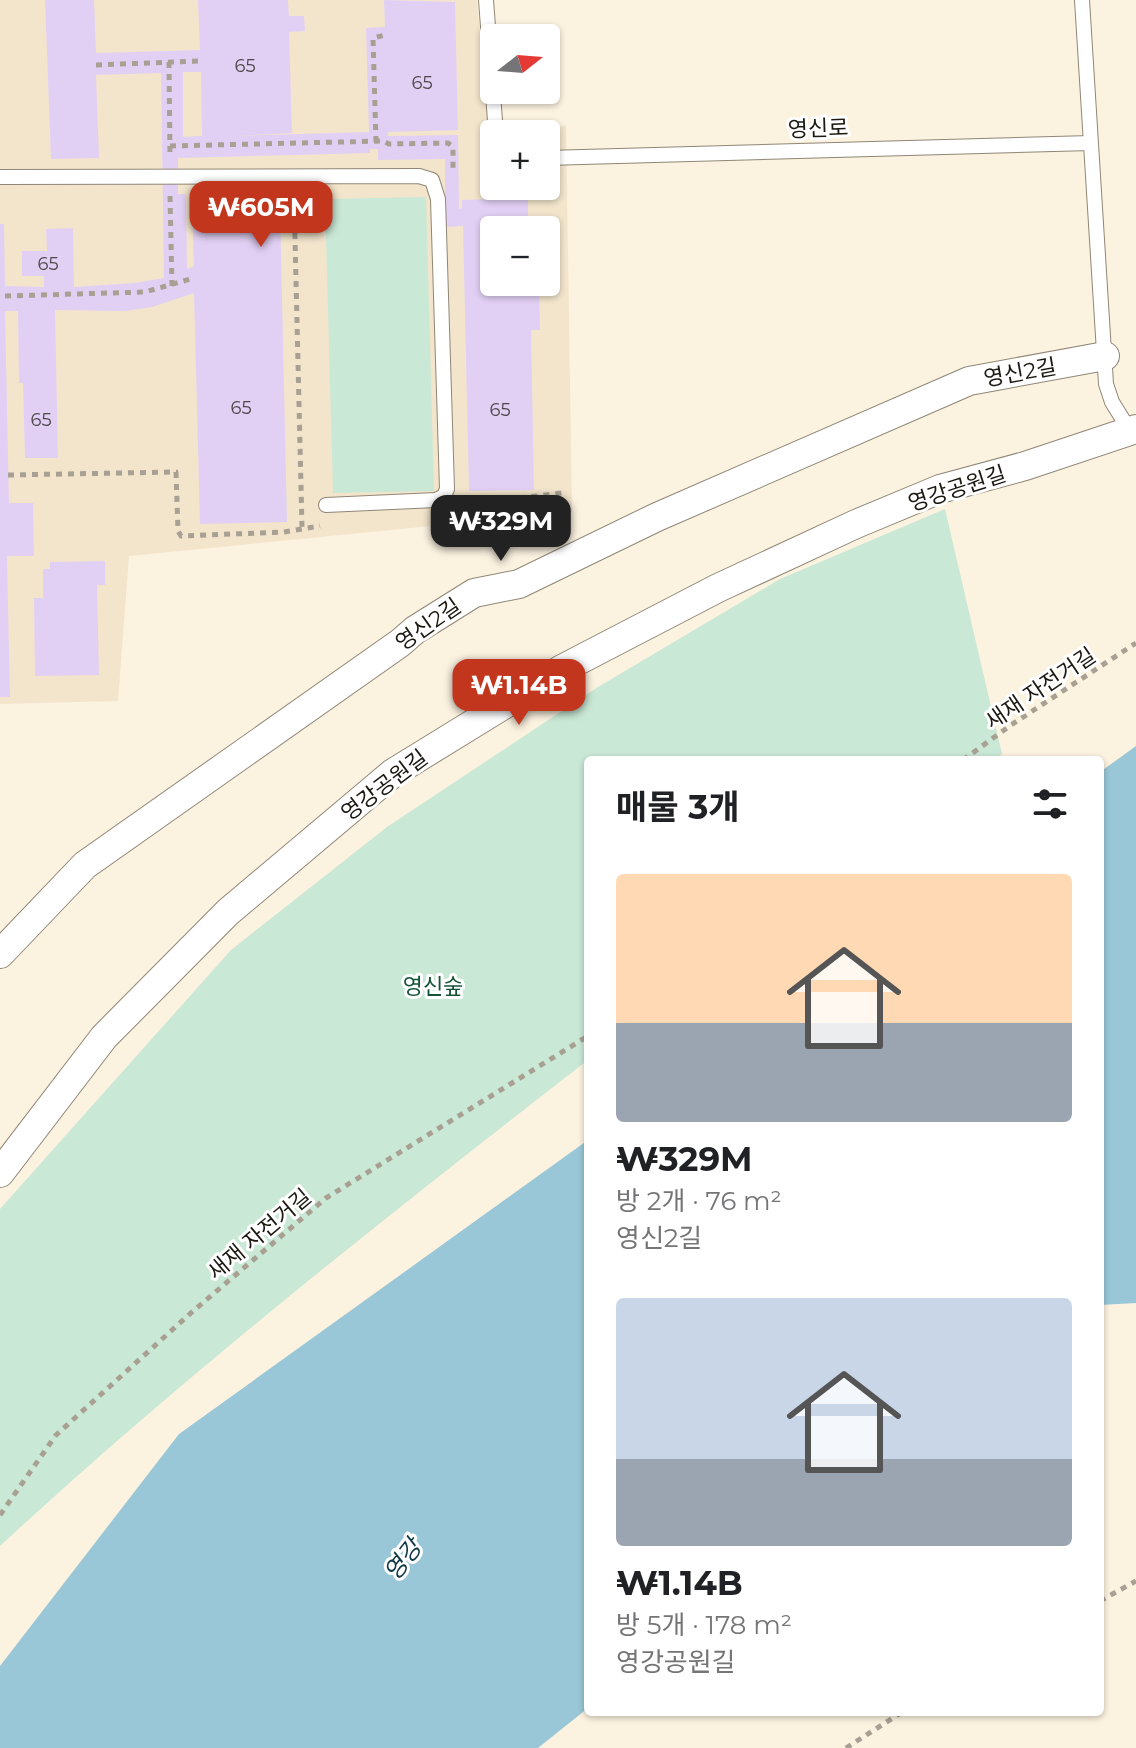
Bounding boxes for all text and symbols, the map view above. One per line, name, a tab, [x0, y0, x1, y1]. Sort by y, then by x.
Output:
north arrow	[480, 24, 560, 104]
map controls	[480, 24, 560, 296]
house number: 65	[234, 55, 256, 77]
house number: 65	[411, 72, 433, 94]
street label: 영신로	[787, 114, 849, 143]
button: +	[480, 120, 560, 200]
pin: ₩605M	[205, 181, 317, 249]
text: ₩605M	[208, 191, 314, 223]
button: −	[480, 216, 560, 296]
house number: 65	[37, 253, 59, 275]
street label: 영신2길	[982, 353, 1058, 392]
house number: 65	[230, 397, 252, 419]
house number: 65	[489, 399, 511, 421]
house number: 65	[30, 409, 52, 431]
street label: 영강공원길	[905, 460, 1009, 517]
pin: ₩329M	[445, 495, 557, 563]
text: ₩329M	[449, 505, 553, 537]
street label: 영신2길	[391, 592, 466, 656]
street label: 새재 자전거길	[980, 642, 1101, 735]
pin: ₩1.14B	[454, 659, 584, 727]
text: ₩1.14B	[471, 669, 568, 701]
street label: 영강공원길	[336, 744, 433, 827]
icon: filters	[1028, 782, 1072, 826]
text: 매물 3개	[616, 786, 740, 828]
icon: home	[772, 926, 916, 1070]
park label: 영신숲	[403, 973, 463, 1000]
text: ₩329M	[616, 1138, 753, 1180]
street label: 새재 자전거길	[202, 1183, 317, 1286]
text: 방 2개 · 76 m²	[616, 1185, 782, 1217]
text: 영신2길	[616, 1222, 703, 1254]
icon: home	[772, 1350, 916, 1494]
water label: 영강	[378, 1531, 429, 1586]
text: ₩1.14B	[616, 1562, 743, 1604]
text: 방 5개 · 178 m²	[616, 1609, 792, 1641]
text: 영강공원길	[616, 1646, 736, 1678]

